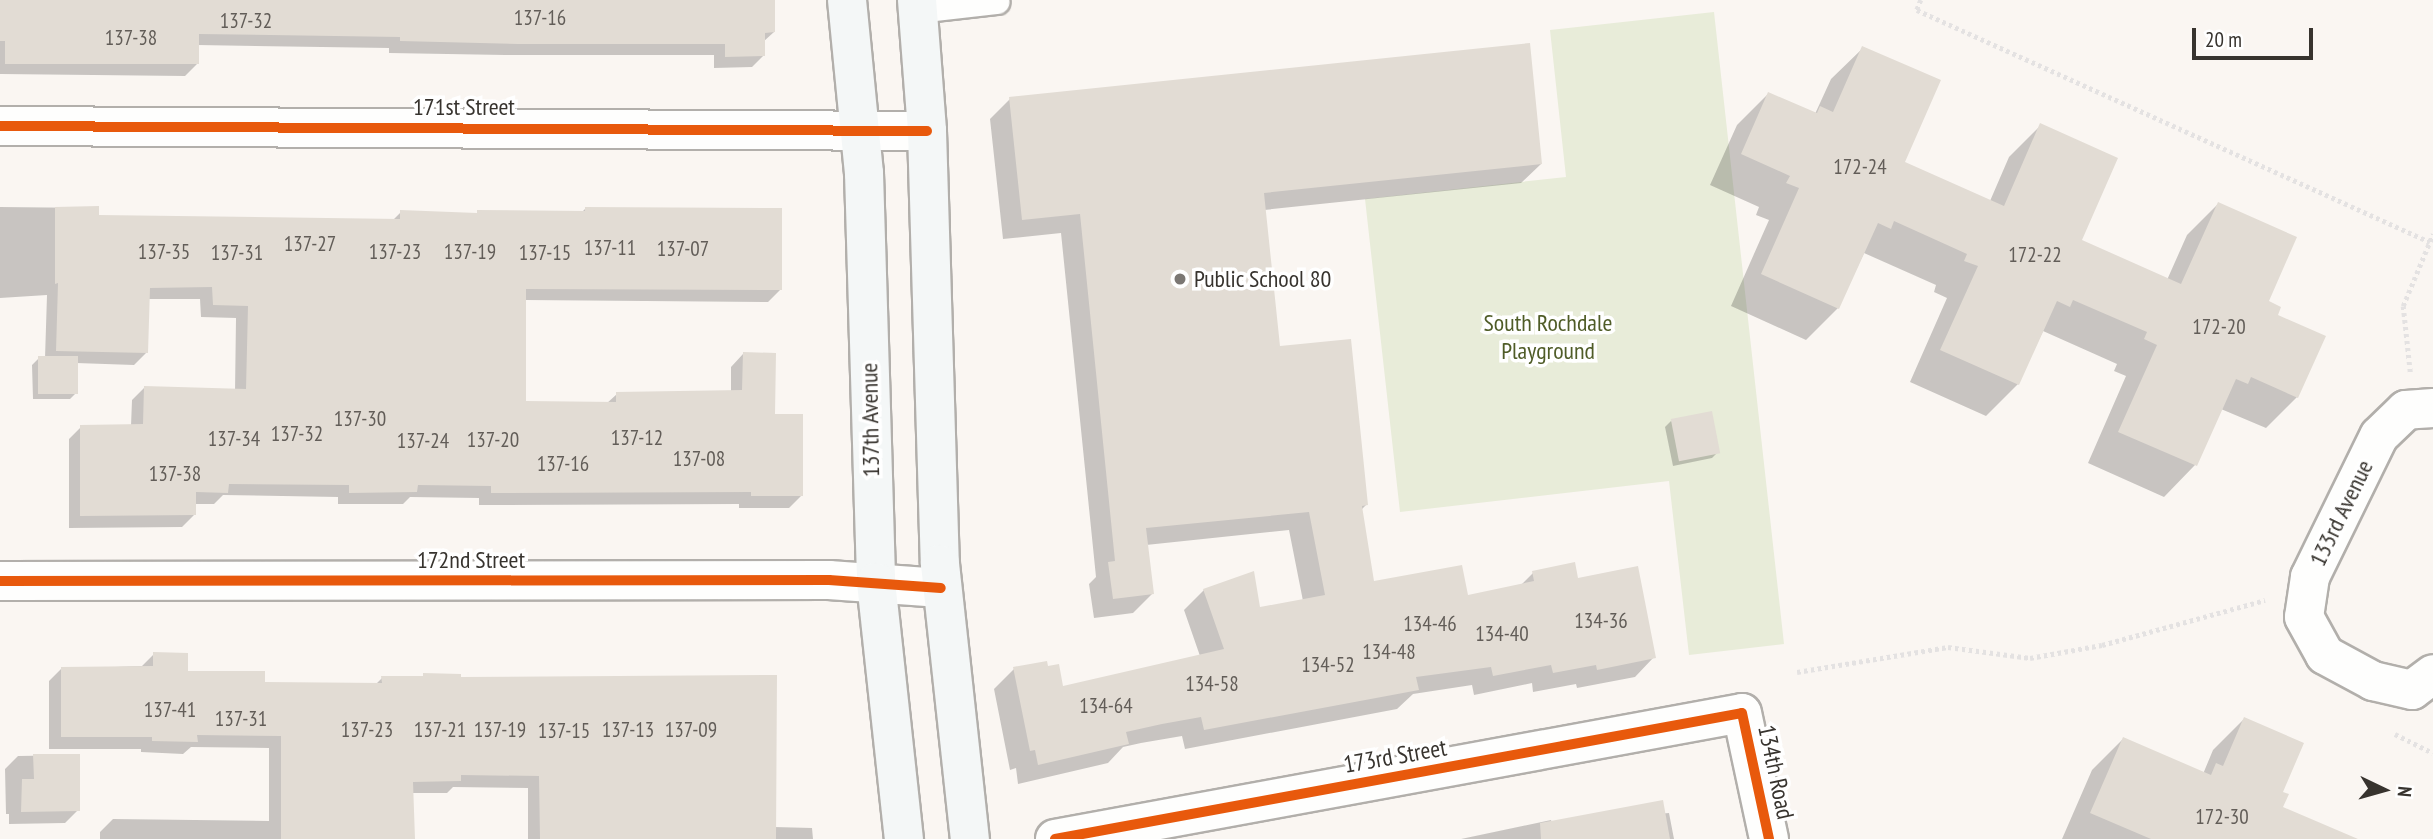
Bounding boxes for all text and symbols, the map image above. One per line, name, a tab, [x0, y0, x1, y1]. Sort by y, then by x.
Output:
house number: 137-16	[514, 5, 566, 31]
house number: 137-32	[220, 8, 272, 34]
scale bar	[2195, 14, 2316, 58]
house number: 137-38	[105, 25, 157, 51]
text: 20 m	[2205, 26, 2242, 53]
street label: 171st Street	[413, 93, 515, 121]
house number: 172-24	[1833, 154, 1887, 180]
house number: 137-27	[284, 231, 336, 257]
house number: 137-11	[584, 235, 636, 261]
house number: 137-07	[657, 236, 709, 262]
house number: 137-35	[138, 239, 190, 265]
house number: 137-23	[369, 239, 421, 265]
house number: 137-19	[444, 239, 496, 265]
house number: 137-31	[211, 240, 263, 266]
house number: 137-15	[519, 240, 571, 266]
house number: 172-22	[2008, 242, 2062, 268]
place label: Public School 80	[1194, 265, 1332, 293]
marker: Public School 80	[1172, 271, 1188, 287]
park label: South Rochdale Playground	[1484, 309, 1612, 365]
house number: 172-20	[2192, 314, 2246, 340]
street label: 137th Avenue	[855, 362, 885, 478]
house number: 137-30	[334, 406, 386, 432]
house number: 137-32	[271, 421, 323, 447]
house number: 137-12	[611, 425, 663, 451]
house number: 137-34	[208, 426, 260, 452]
house number: 137-20	[467, 427, 519, 453]
house number: 137-24	[397, 428, 449, 454]
house number: 137-08	[673, 446, 725, 472]
house number: 137-16	[537, 451, 589, 477]
street label: 133rd Avenue	[2303, 455, 2379, 571]
house number: 137-38	[149, 461, 201, 487]
street label: 172nd Street	[417, 546, 525, 574]
house number: 134-36	[1574, 608, 1628, 634]
house number: 134-46	[1403, 611, 1457, 637]
house number: 134-40	[1475, 621, 1529, 647]
house number: 134-48	[1362, 639, 1416, 665]
house number: 134-52	[1301, 652, 1355, 678]
house number: 134-58	[1185, 671, 1239, 697]
house number: 134-64	[1079, 693, 1133, 719]
house number: 137-41	[144, 697, 196, 723]
house number: 137-31	[215, 706, 267, 732]
house number: 137-23	[341, 717, 393, 743]
house number: 137-21	[414, 717, 466, 743]
house number: 137-19	[474, 717, 526, 743]
house number: 137-13	[602, 717, 654, 743]
house number: 137-09	[665, 717, 717, 743]
house number: 137-15	[538, 718, 590, 744]
street label: 134th Road	[1752, 722, 1800, 822]
street label: 173rd Street	[1341, 733, 1449, 779]
north arrow	[2349, 755, 2419, 825]
text: N	[2393, 786, 2417, 798]
house number: 172-30	[2195, 804, 2249, 830]

